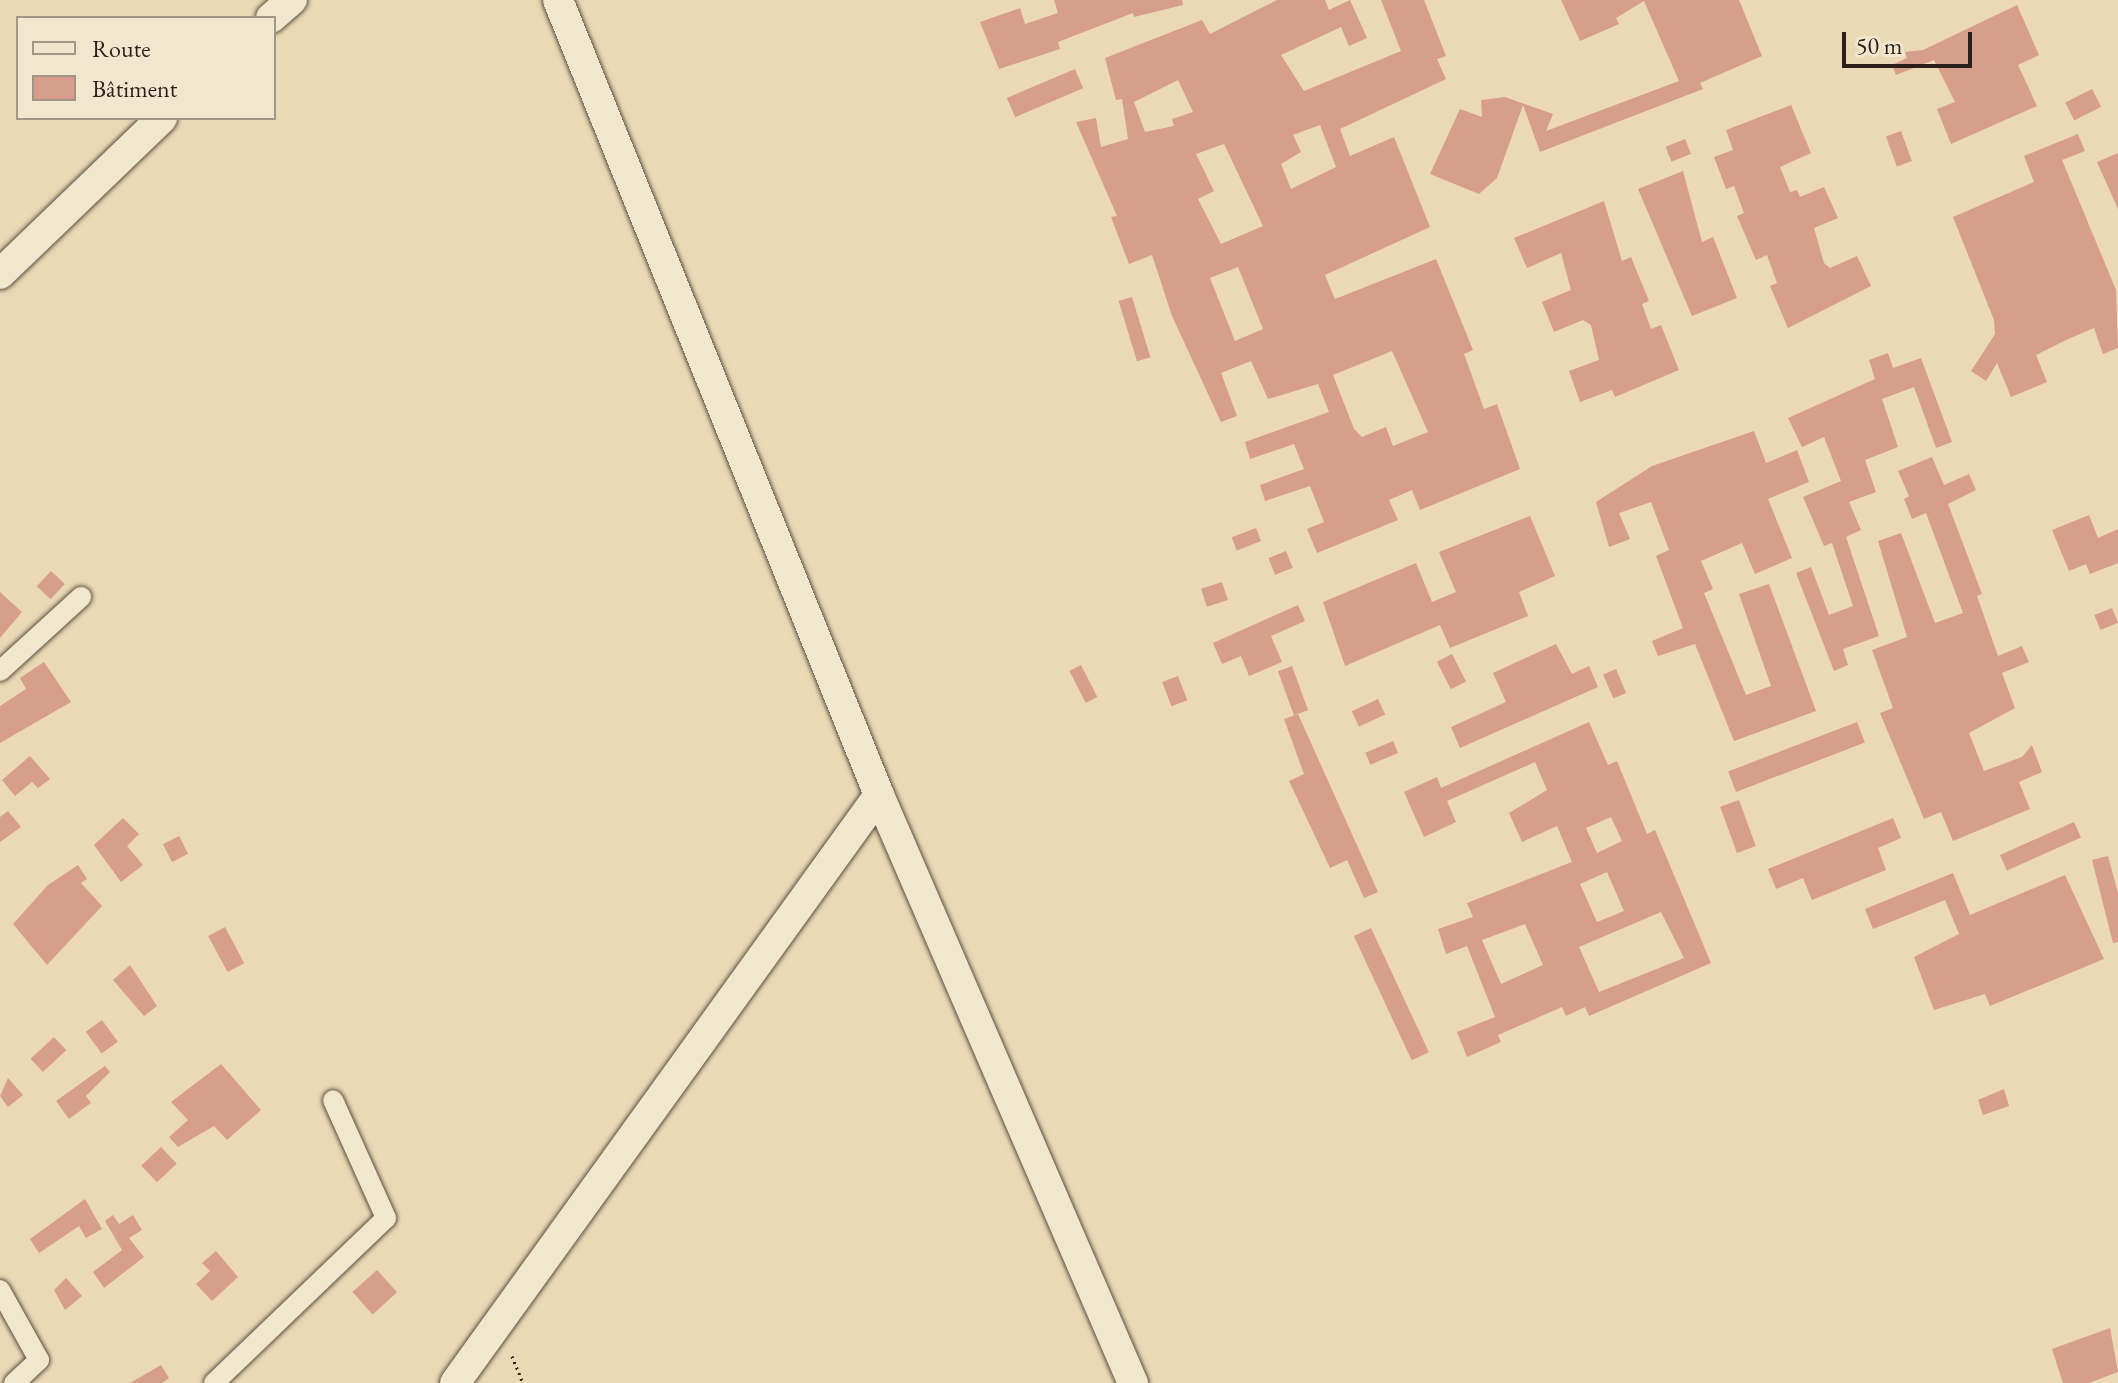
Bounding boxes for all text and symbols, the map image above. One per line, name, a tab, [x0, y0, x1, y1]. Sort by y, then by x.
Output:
legend	[16, 16, 276, 120]
scale bar	[1846, 16, 1976, 66]
text: 50 m	[1856, 30, 1903, 61]
text: Route	[92, 33, 151, 64]
text: Bâtiment	[92, 73, 177, 104]

